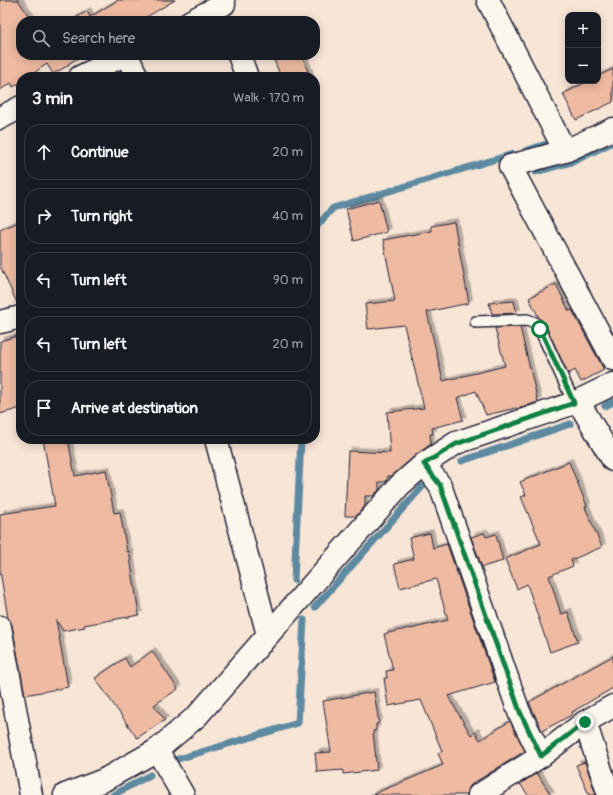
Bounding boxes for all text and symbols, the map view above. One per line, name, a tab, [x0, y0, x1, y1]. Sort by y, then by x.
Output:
map controls	[565, 12, 601, 84]
button: +	[565, 12, 601, 48]
search box	[16, 16, 320, 60]
icon: search	[30, 27, 52, 49]
text: Search here	[62, 29, 135, 48]
button: −	[565, 48, 601, 84]
text: 3 min	[32, 88, 73, 109]
text: Walk · 170 m	[233, 90, 304, 106]
icon: ahead	[33, 141, 55, 163]
text: Continue	[71, 143, 129, 162]
text: 20 m	[272, 144, 303, 160]
icon: right	[33, 205, 55, 227]
text: Turn right	[71, 207, 132, 226]
text: 40 m	[272, 208, 303, 224]
icon: left	[33, 269, 55, 291]
text: Turn left	[71, 271, 127, 290]
text: 90 m	[273, 272, 303, 288]
route start	[531, 320, 549, 338]
icon: left	[33, 333, 55, 355]
text: Turn left	[71, 335, 127, 354]
text: 20 m	[272, 336, 303, 352]
icon: arrive	[33, 397, 55, 419]
text: Arrive at destination	[71, 399, 198, 418]
route end	[576, 713, 594, 731]

